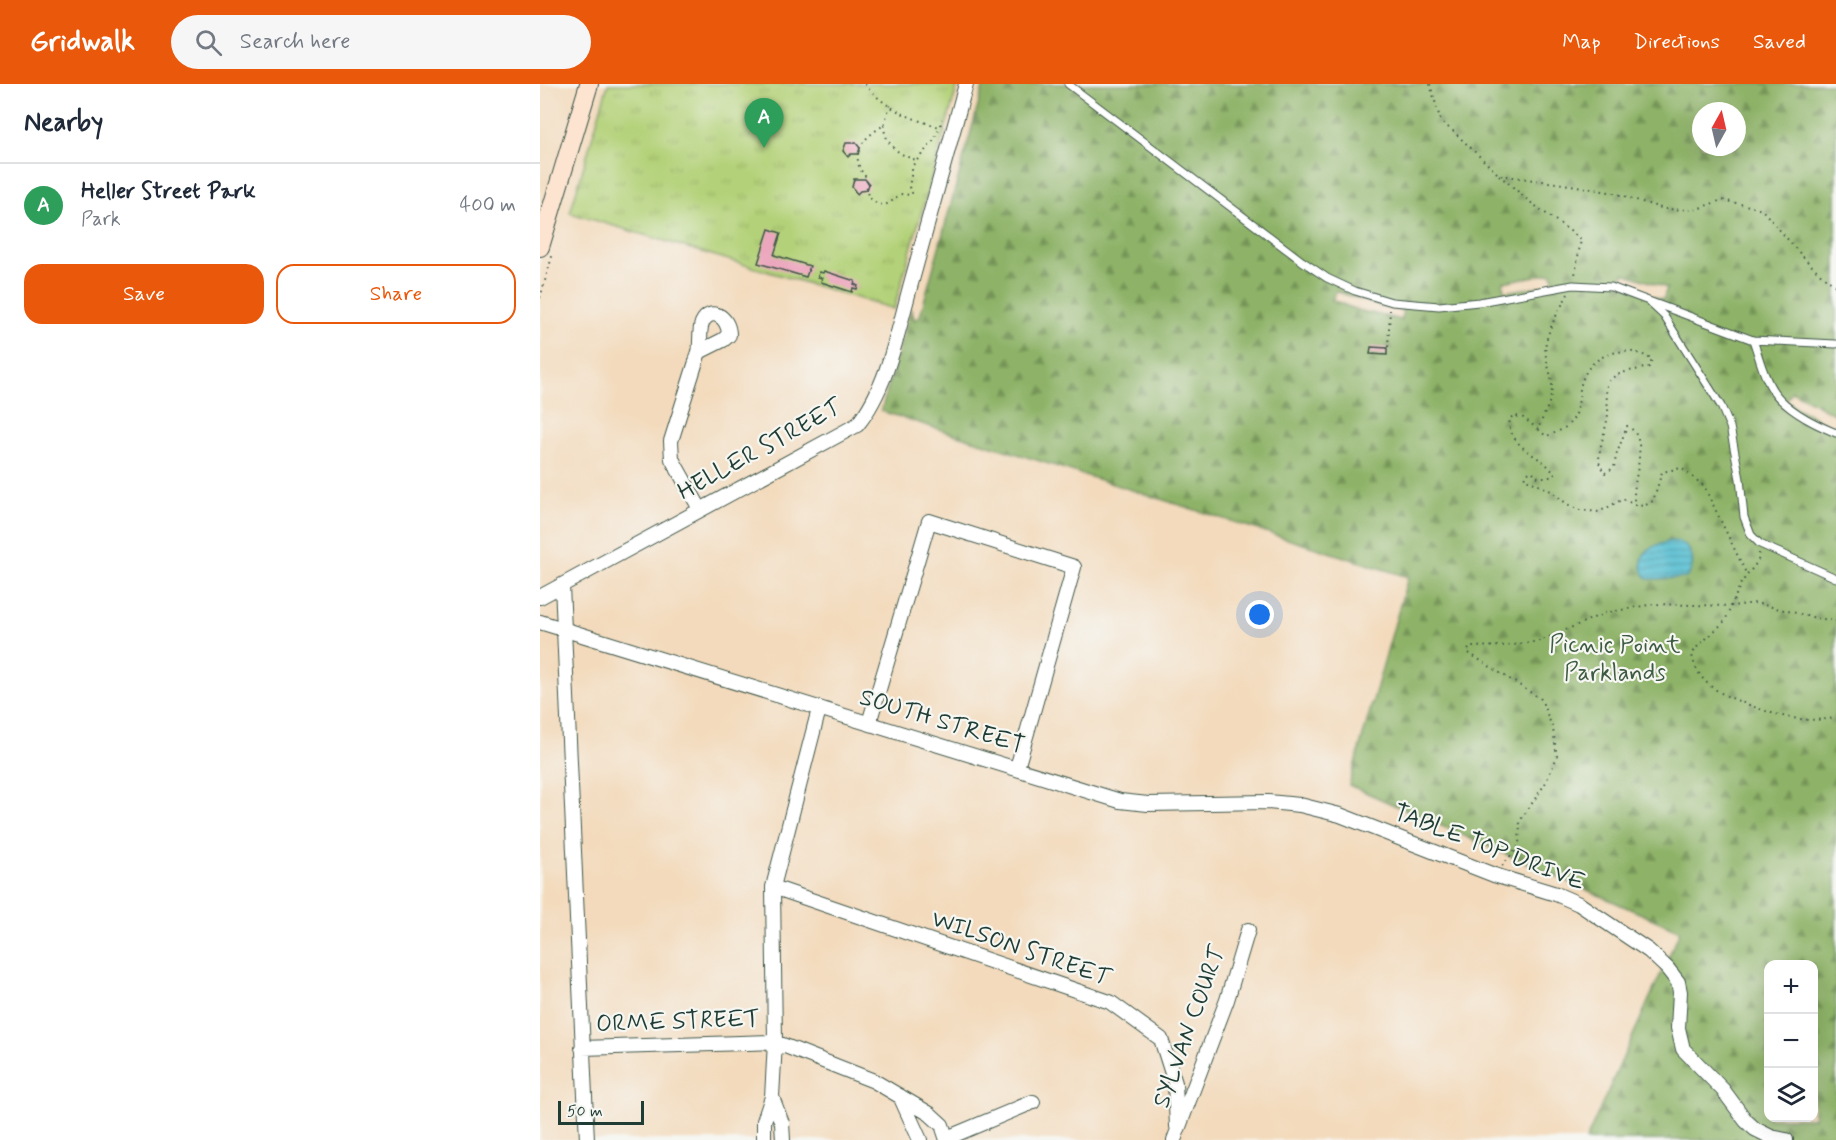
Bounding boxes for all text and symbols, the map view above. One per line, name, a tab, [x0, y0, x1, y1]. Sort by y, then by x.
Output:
search box	[171, 15, 591, 69]
text: Gridwalk	[30, 24, 135, 61]
icon: search	[192, 26, 225, 59]
text: Search here	[240, 28, 351, 56]
text: Map	[1562, 28, 1601, 56]
text: Directions	[1634, 28, 1720, 56]
text: Saved	[1753, 28, 1806, 56]
pin: A	[744, 98, 784, 148]
north arrow	[1692, 102, 1746, 156]
text: Nearby	[24, 106, 103, 140]
text: Heller Street Park	[81, 178, 256, 206]
text: A	[37, 192, 50, 219]
text: 400 m	[460, 192, 516, 219]
text: Park	[81, 206, 121, 233]
button: Save	[24, 264, 264, 324]
button: Share	[276, 264, 516, 324]
street label: HELLER STREET	[672, 392, 848, 508]
your location	[1245, 600, 1274, 629]
park label: Picnic Point Parklands	[1549, 630, 1681, 689]
street label: SOUTH STREET	[856, 682, 1028, 762]
street label: TABLE TOP DRIVE	[1389, 797, 1589, 899]
street label: WILSON STREET	[927, 904, 1116, 994]
street label: SYLVAN COURT	[1146, 941, 1234, 1112]
map controls	[1764, 960, 1818, 1122]
button: +	[1764, 960, 1818, 1014]
street label: ORME STREET	[596, 1004, 760, 1040]
button: −	[1764, 1014, 1818, 1068]
button: layers	[1764, 1068, 1818, 1122]
scale bar	[558, 1098, 644, 1126]
text: 50 m	[567, 1101, 603, 1122]

